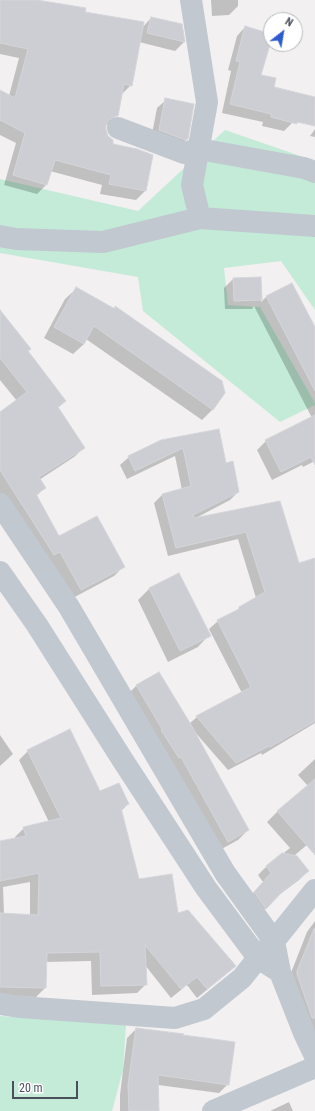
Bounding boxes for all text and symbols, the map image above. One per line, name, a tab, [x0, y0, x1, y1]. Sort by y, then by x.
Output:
north arrow	[263, 12, 303, 52]
text: N	[283, 15, 295, 29]
scale bar	[14, 1073, 80, 1099]
text: 20 m	[19, 1081, 43, 1095]

